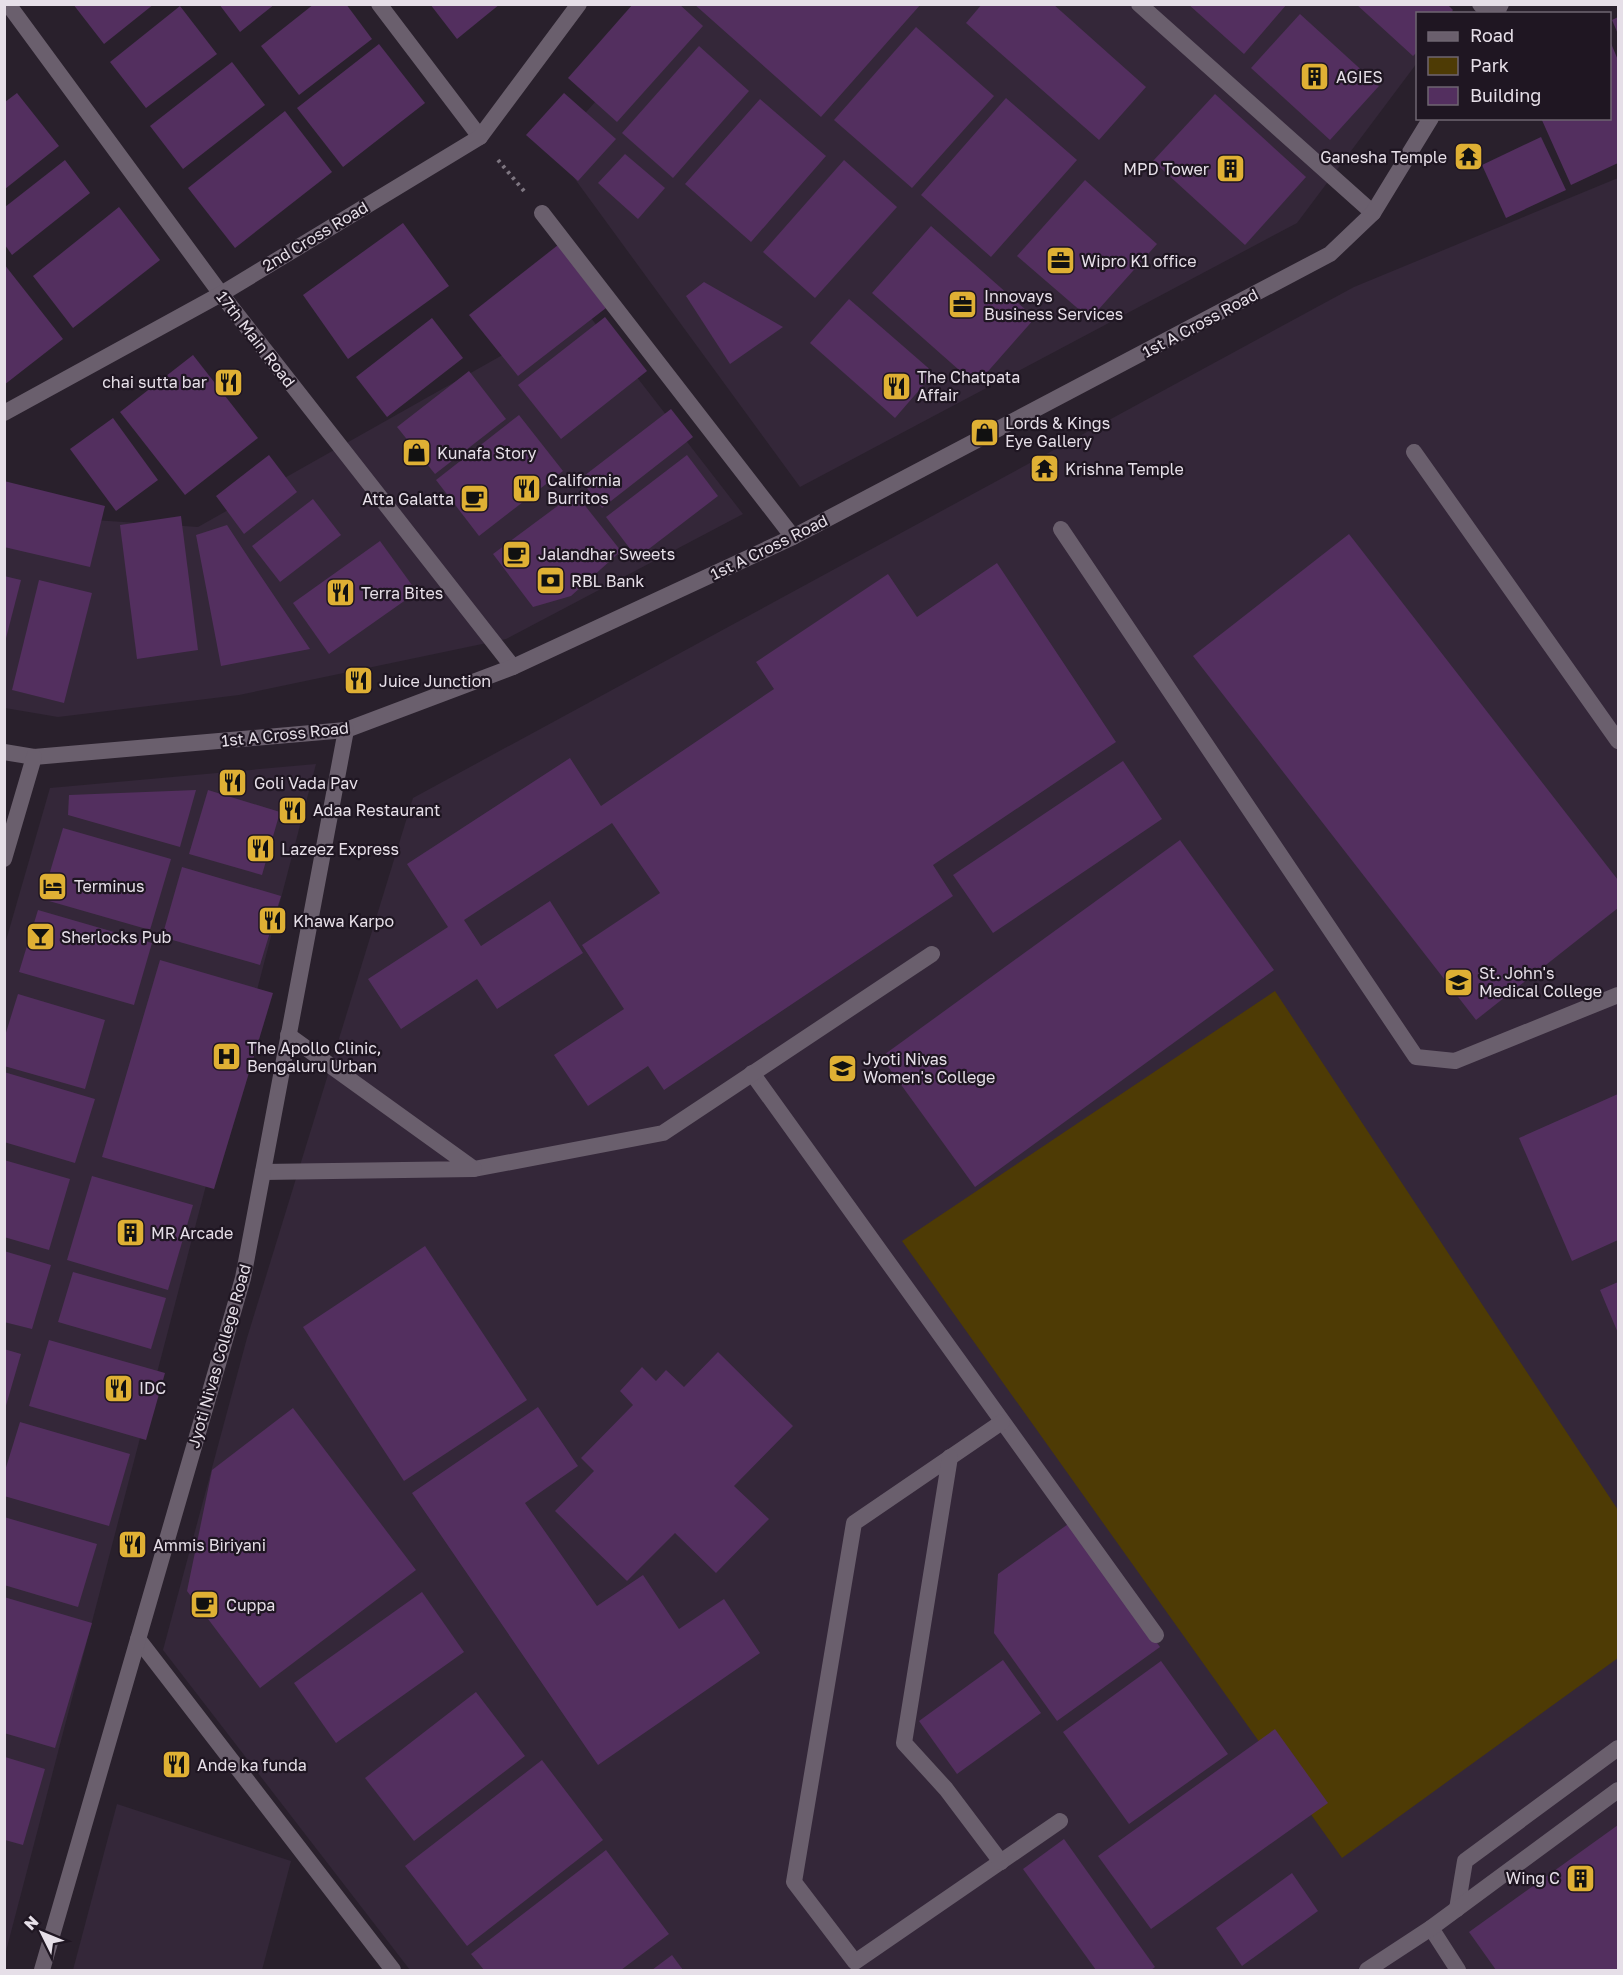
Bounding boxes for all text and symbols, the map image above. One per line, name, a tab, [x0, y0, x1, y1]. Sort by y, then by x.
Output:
legend	[1416, 12, 1611, 120]
text: Road	[1470, 24, 1514, 46]
text: Park	[1470, 54, 1509, 76]
building icon: AGIES	[1299, 61, 1331, 93]
place label: AGIES	[1336, 67, 1383, 87]
text: Building	[1470, 84, 1541, 106]
temple icon: Ganesha Temple	[1452, 141, 1484, 173]
place label: Ganesha Temple	[1320, 147, 1447, 167]
building icon: MPD Tower	[1214, 153, 1246, 185]
place label: MPD Tower	[1123, 159, 1209, 179]
street label: 2nd Cross Road	[259, 197, 371, 275]
office icon: Wipro K1 office	[1044, 245, 1076, 277]
place label: Wipro K1 office	[1081, 251, 1197, 271]
street label: 1st A Cross Road	[1139, 284, 1261, 362]
place label: Innovays Business Services	[984, 286, 1123, 324]
street label: 17th Main Road	[212, 287, 300, 391]
office icon: Innovays Business Services	[947, 289, 979, 321]
restaurant icon: chai sutta bar	[212, 366, 244, 398]
place label: The Chatpata Affair	[917, 367, 1020, 405]
restaurant icon: The Chatpata Affair	[880, 370, 912, 402]
place label: chai sutta bar	[102, 372, 207, 392]
place label: Lords & Kings Eye Gallery	[1005, 413, 1110, 451]
shop icon: Lords & Kings Eye Gallery	[968, 416, 1000, 448]
shop icon: Kunafa Story	[400, 437, 432, 469]
place label: Kunafa Story	[437, 443, 536, 463]
temple icon: Krishna Temple	[1028, 453, 1060, 485]
place label: Krishna Temple	[1065, 459, 1184, 479]
place label: California Burritos	[547, 470, 621, 508]
restaurant icon: California Burritos	[510, 473, 542, 505]
cafe icon: Atta Galatta	[459, 483, 491, 515]
place label: Atta Galatta	[362, 489, 454, 509]
street label: 1st A Cross Road	[707, 510, 831, 584]
cafe icon: Jalandhar Sweets	[501, 538, 533, 570]
place label: Jalandhar Sweets	[538, 544, 675, 564]
bank icon: RBL Bank	[534, 565, 566, 597]
place label: RBL Bank	[571, 571, 644, 591]
restaurant icon: Terra Bites	[324, 577, 356, 609]
place label: Terra Bites	[361, 583, 443, 603]
restaurant icon: Juice Junction	[342, 665, 374, 697]
place label: Juice Junction	[379, 671, 491, 691]
street label: 1st A Cross Road	[220, 717, 350, 751]
restaurant icon: Goli Vada Pav	[217, 767, 249, 799]
place label: Goli Vada Pav	[254, 773, 358, 793]
restaurant icon: Adaa Restaurant	[276, 794, 308, 826]
place label: Adaa Restaurant	[313, 800, 440, 820]
restaurant icon: Lazeez Express	[244, 833, 276, 865]
place label: Lazeez Express	[281, 839, 399, 859]
hotel icon: Terminus	[37, 870, 69, 902]
place label: Terminus	[74, 876, 144, 896]
restaurant icon: Khawa Karpo	[256, 905, 288, 937]
place label: Khawa Karpo	[293, 911, 394, 931]
bar icon: Sherlocks Pub	[24, 921, 56, 953]
place label: Sherlocks Pub	[61, 927, 172, 947]
place label: St. John's Medical College	[1479, 963, 1602, 1001]
school or university icon: St. John's Medical College	[1442, 966, 1474, 998]
place label: The Apollo Clinic, Bengaluru Urban	[247, 1038, 382, 1076]
hospital icon: The Apollo Clinic, Bengaluru Urban	[210, 1041, 242, 1073]
place label: Jyoti Nivas Women's College	[863, 1049, 995, 1087]
school or university icon: Jyoti Nivas Women's College	[826, 1052, 858, 1084]
building icon: MR Arcade	[114, 1217, 146, 1249]
place label: MR Arcade	[151, 1223, 233, 1243]
street label: Jyoti Nivas College Road	[183, 1262, 255, 1450]
restaurant icon: IDC	[102, 1372, 134, 1404]
place label: IDC	[139, 1378, 166, 1398]
restaurant icon: Ammis Biriyani	[116, 1529, 148, 1561]
place label: Ammis Biriyani	[153, 1535, 266, 1555]
cafe icon: Cuppa	[189, 1589, 221, 1621]
place label: Cuppa	[226, 1595, 275, 1615]
restaurant icon: Ande ka funda	[160, 1749, 192, 1781]
place label: Ande ka funda	[197, 1755, 307, 1775]
building icon: Wing C	[1565, 1862, 1597, 1894]
place label: Wing C	[1506, 1868, 1560, 1888]
north arrow	[12, 1903, 72, 1963]
text: N	[20, 1911, 42, 1934]

